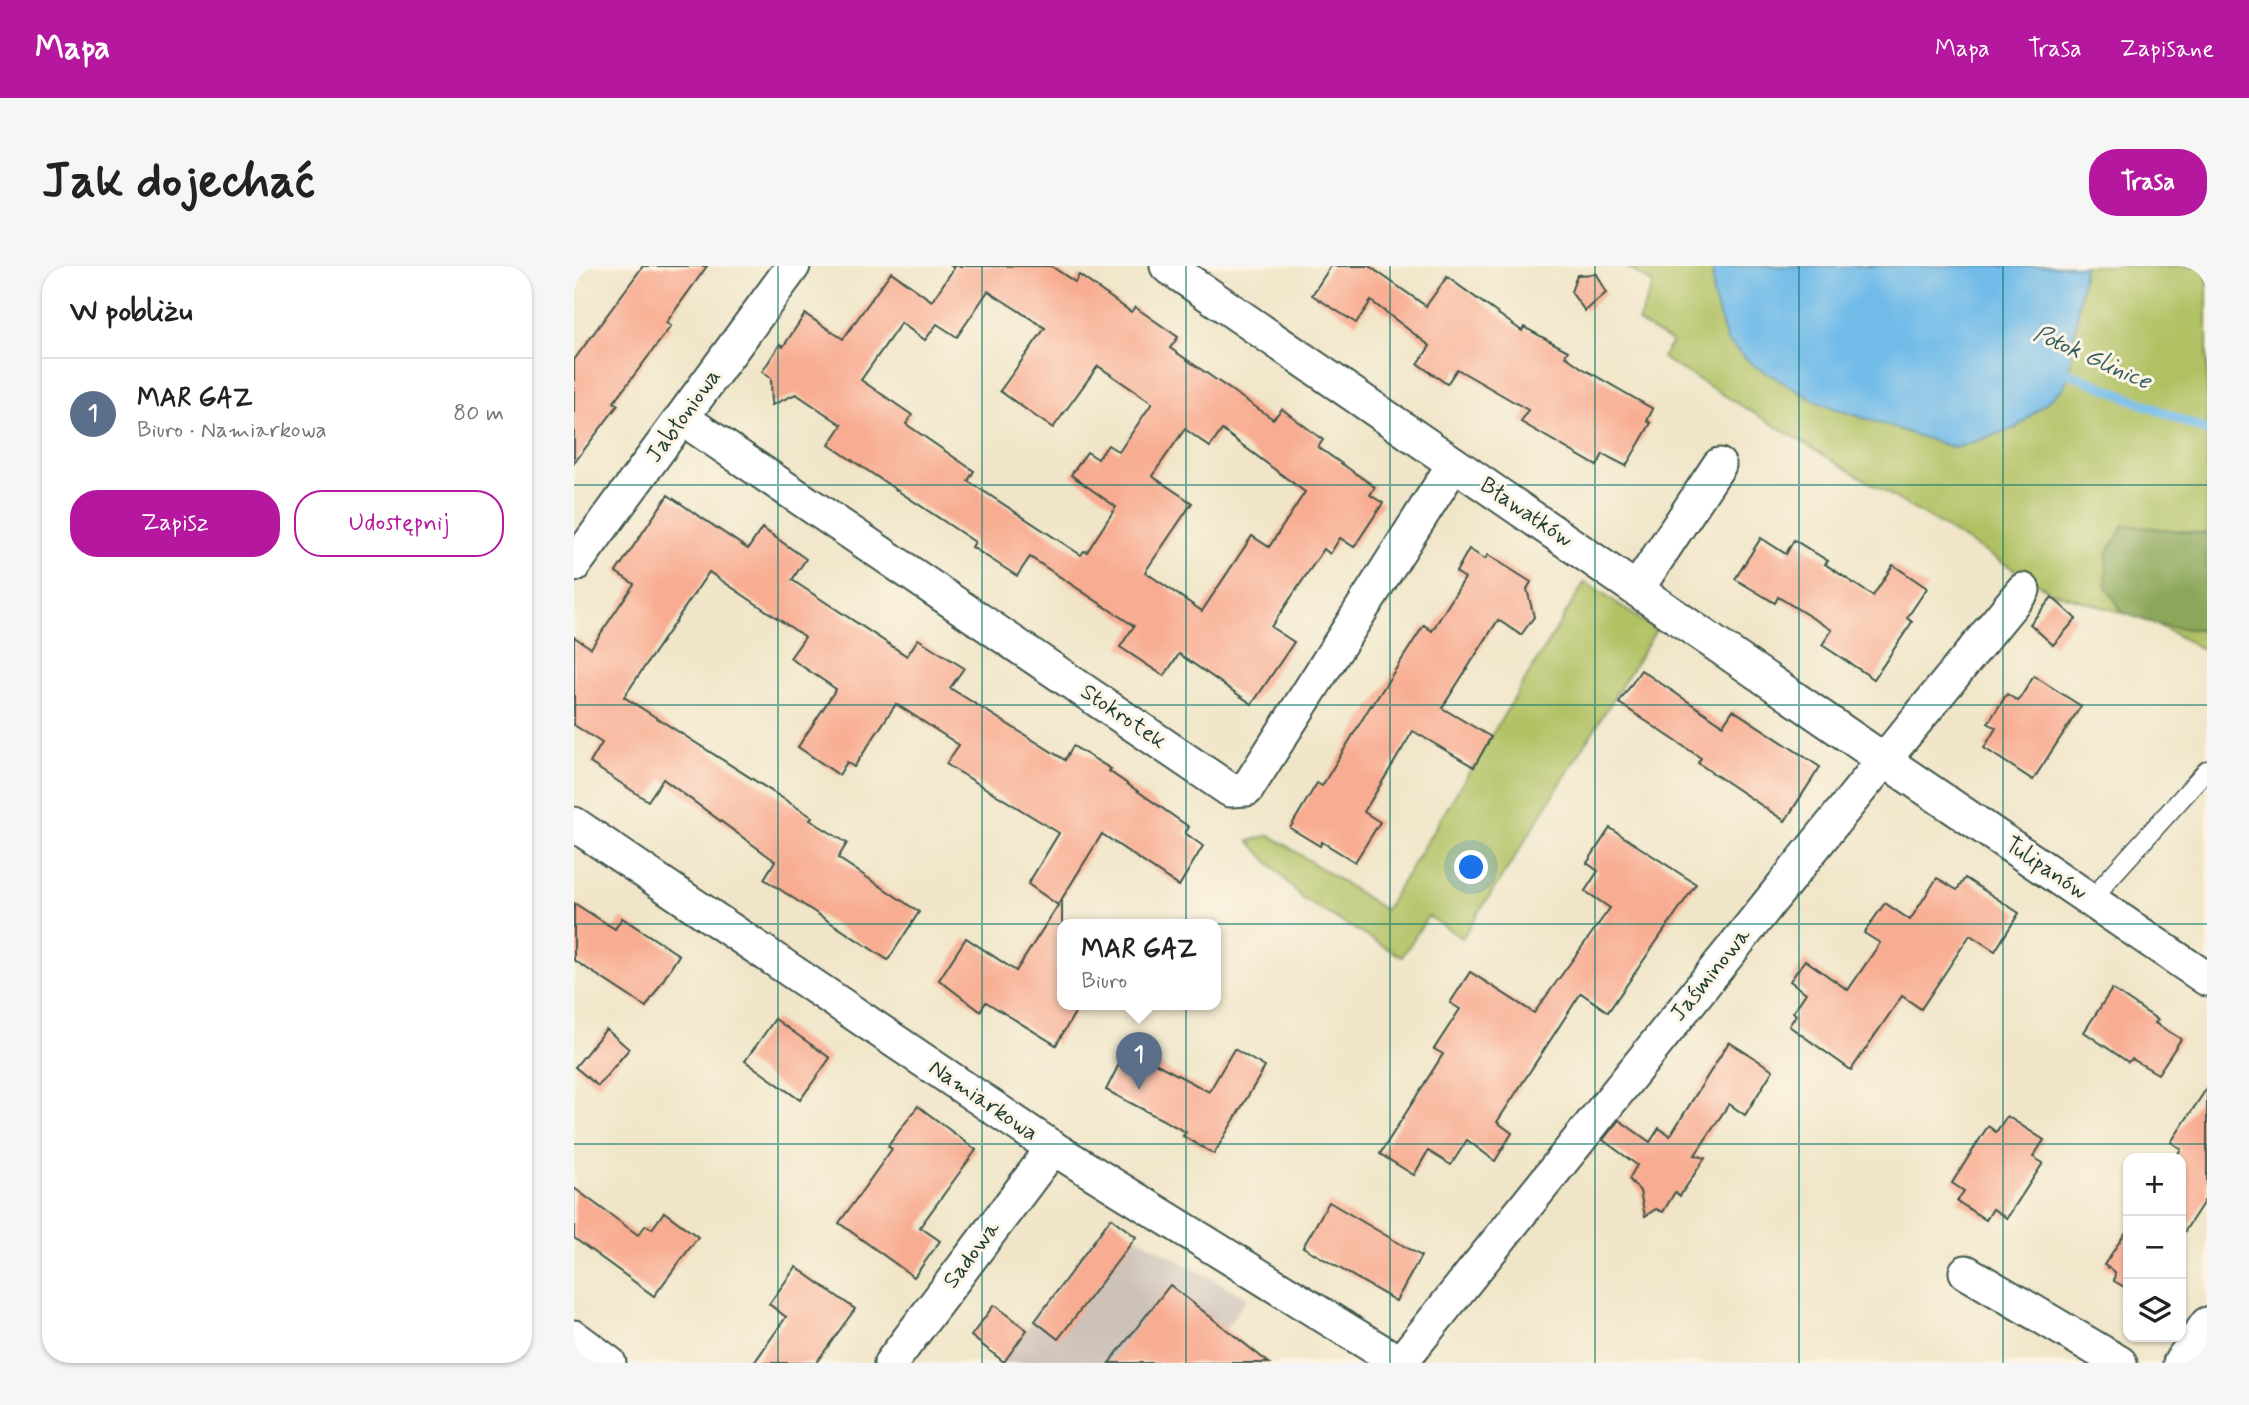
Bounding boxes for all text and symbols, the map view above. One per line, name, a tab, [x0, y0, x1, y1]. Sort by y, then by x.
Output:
text: Mapa	[35, 27, 110, 71]
text: Mapa	[1935, 34, 1990, 65]
text: Trasa	[2028, 34, 2082, 65]
text: Zapisane	[2120, 34, 2214, 65]
button: Trasa	[2089, 149, 2207, 216]
text: Jak dojechać	[42, 150, 315, 215]
text: W pobliżu	[70, 292, 193, 331]
water label: Potok Glinice	[2029, 318, 2157, 398]
street label: Jabłoniowa	[640, 363, 728, 469]
text: MAR GAZ	[137, 382, 252, 416]
text: 1	[88, 399, 98, 429]
text: 80 m	[453, 399, 504, 429]
text: Biuro · Namiarkowa	[137, 416, 327, 446]
street label: Bławatków	[1474, 471, 1578, 555]
button: Zapisz	[70, 490, 280, 557]
button: Udostępnij	[294, 490, 504, 557]
street label: Stokrotek	[1074, 677, 1172, 757]
street label: Tulipanów	[1999, 830, 2093, 908]
your location	[1454, 850, 1488, 884]
popup	[1057, 919, 1221, 1010]
street label: Jaśminowa	[1664, 922, 1758, 1028]
text: MAR GAZ	[1081, 933, 1197, 967]
text: Biuro	[1081, 967, 1127, 997]
pin: 1	[1116, 1032, 1162, 1090]
street label: Namiarkowa	[922, 1053, 1044, 1149]
map controls	[2123, 1153, 2186, 1342]
button: +	[2123, 1153, 2186, 1216]
street label: Sadowa	[937, 1215, 1007, 1295]
button: −	[2123, 1216, 2186, 1279]
button: layers	[2123, 1279, 2186, 1342]

